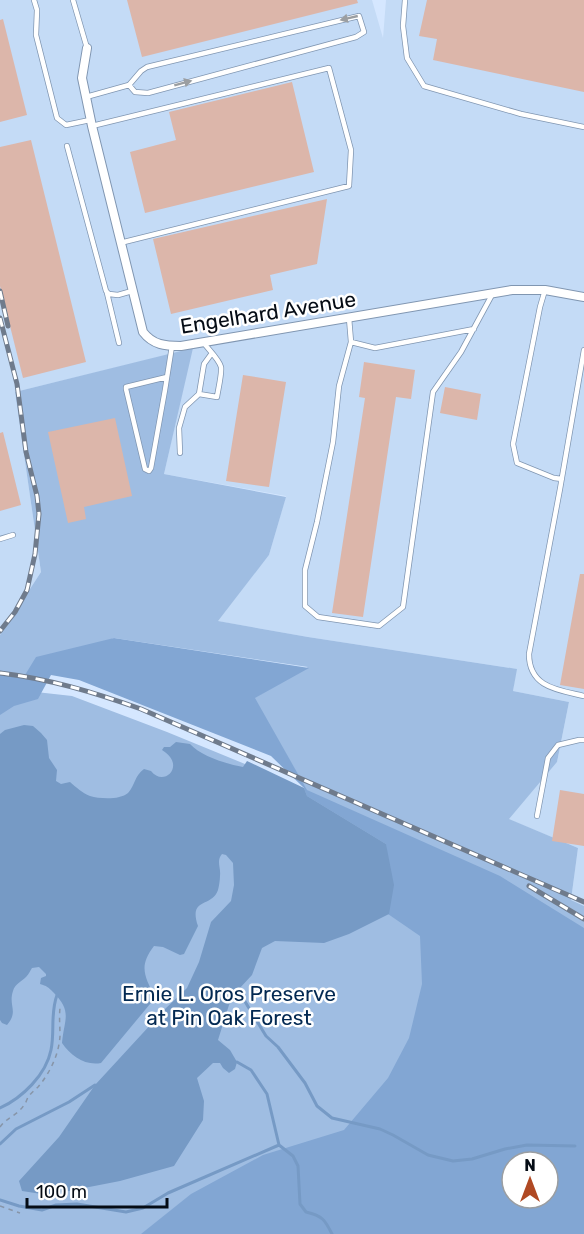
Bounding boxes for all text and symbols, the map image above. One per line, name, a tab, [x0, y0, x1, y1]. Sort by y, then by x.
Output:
one-way arrow	[339, 14, 358, 23]
one-way arrow	[175, 78, 193, 87]
street label: Engelhard Avenue	[178, 286, 358, 339]
park label: Ernie L. Oros Preserve at Pin Oak Forest	[122, 981, 336, 1030]
north arrow	[500, 1150, 560, 1210]
text: N	[524, 1156, 536, 1175]
scale bar	[27, 1171, 166, 1209]
text: 100 m	[36, 1181, 87, 1203]

